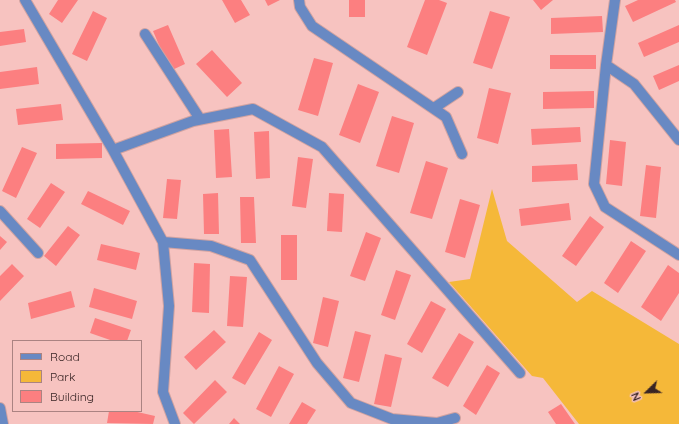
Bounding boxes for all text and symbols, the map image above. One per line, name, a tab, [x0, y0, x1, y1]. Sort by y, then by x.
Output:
legend	[12, 340, 142, 412]
text: Road	[50, 349, 80, 364]
text: Park	[50, 369, 75, 384]
north arrow	[627, 372, 667, 412]
text: Building	[50, 389, 94, 404]
text: N	[628, 390, 644, 403]

